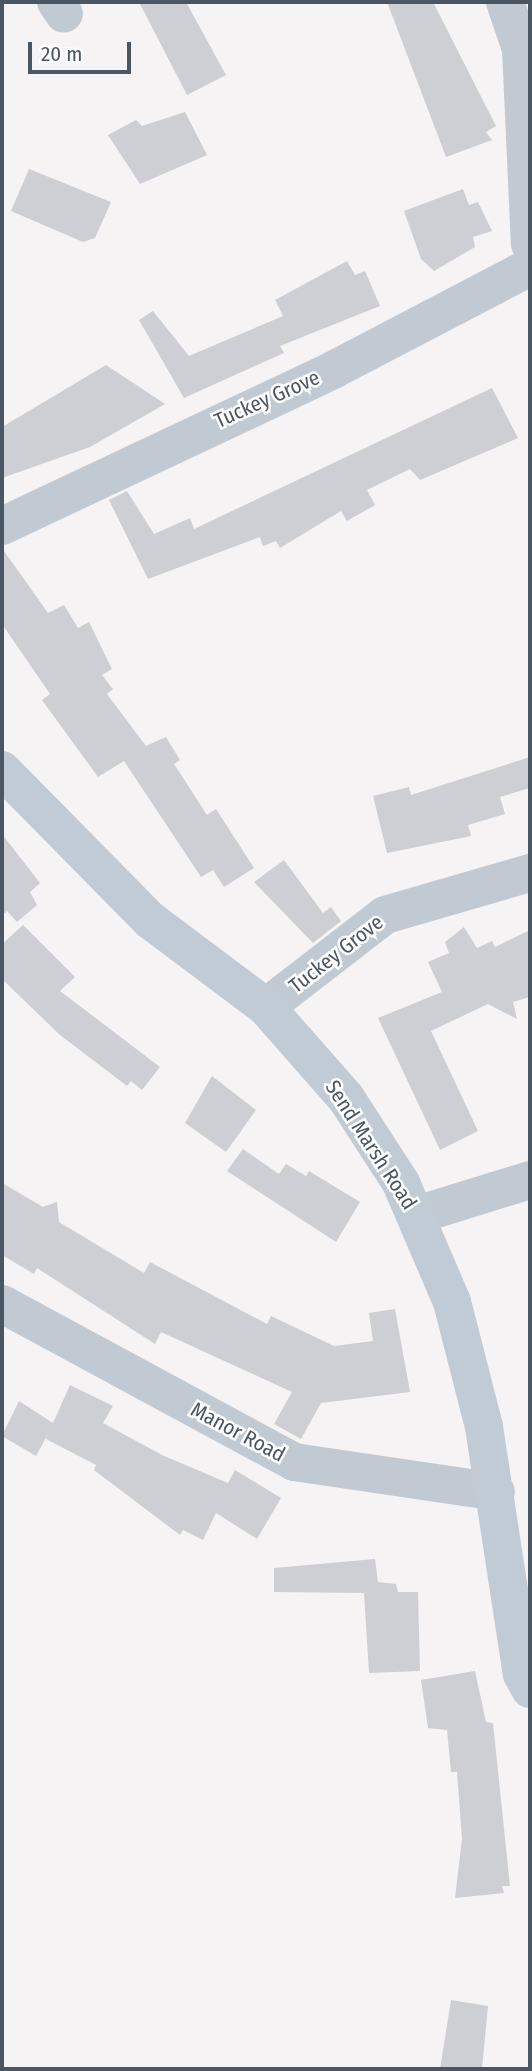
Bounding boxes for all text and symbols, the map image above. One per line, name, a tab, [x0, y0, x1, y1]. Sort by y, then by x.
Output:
scale bar	[32, 28, 135, 72]
text: 20 m	[41, 41, 82, 67]
street label: Tuckey Grove	[211, 365, 323, 433]
street label: Tuckey Grove	[284, 909, 388, 999]
street label: Send Marsh Road	[320, 1076, 422, 1214]
street label: Manor Road	[187, 1397, 289, 1467]

